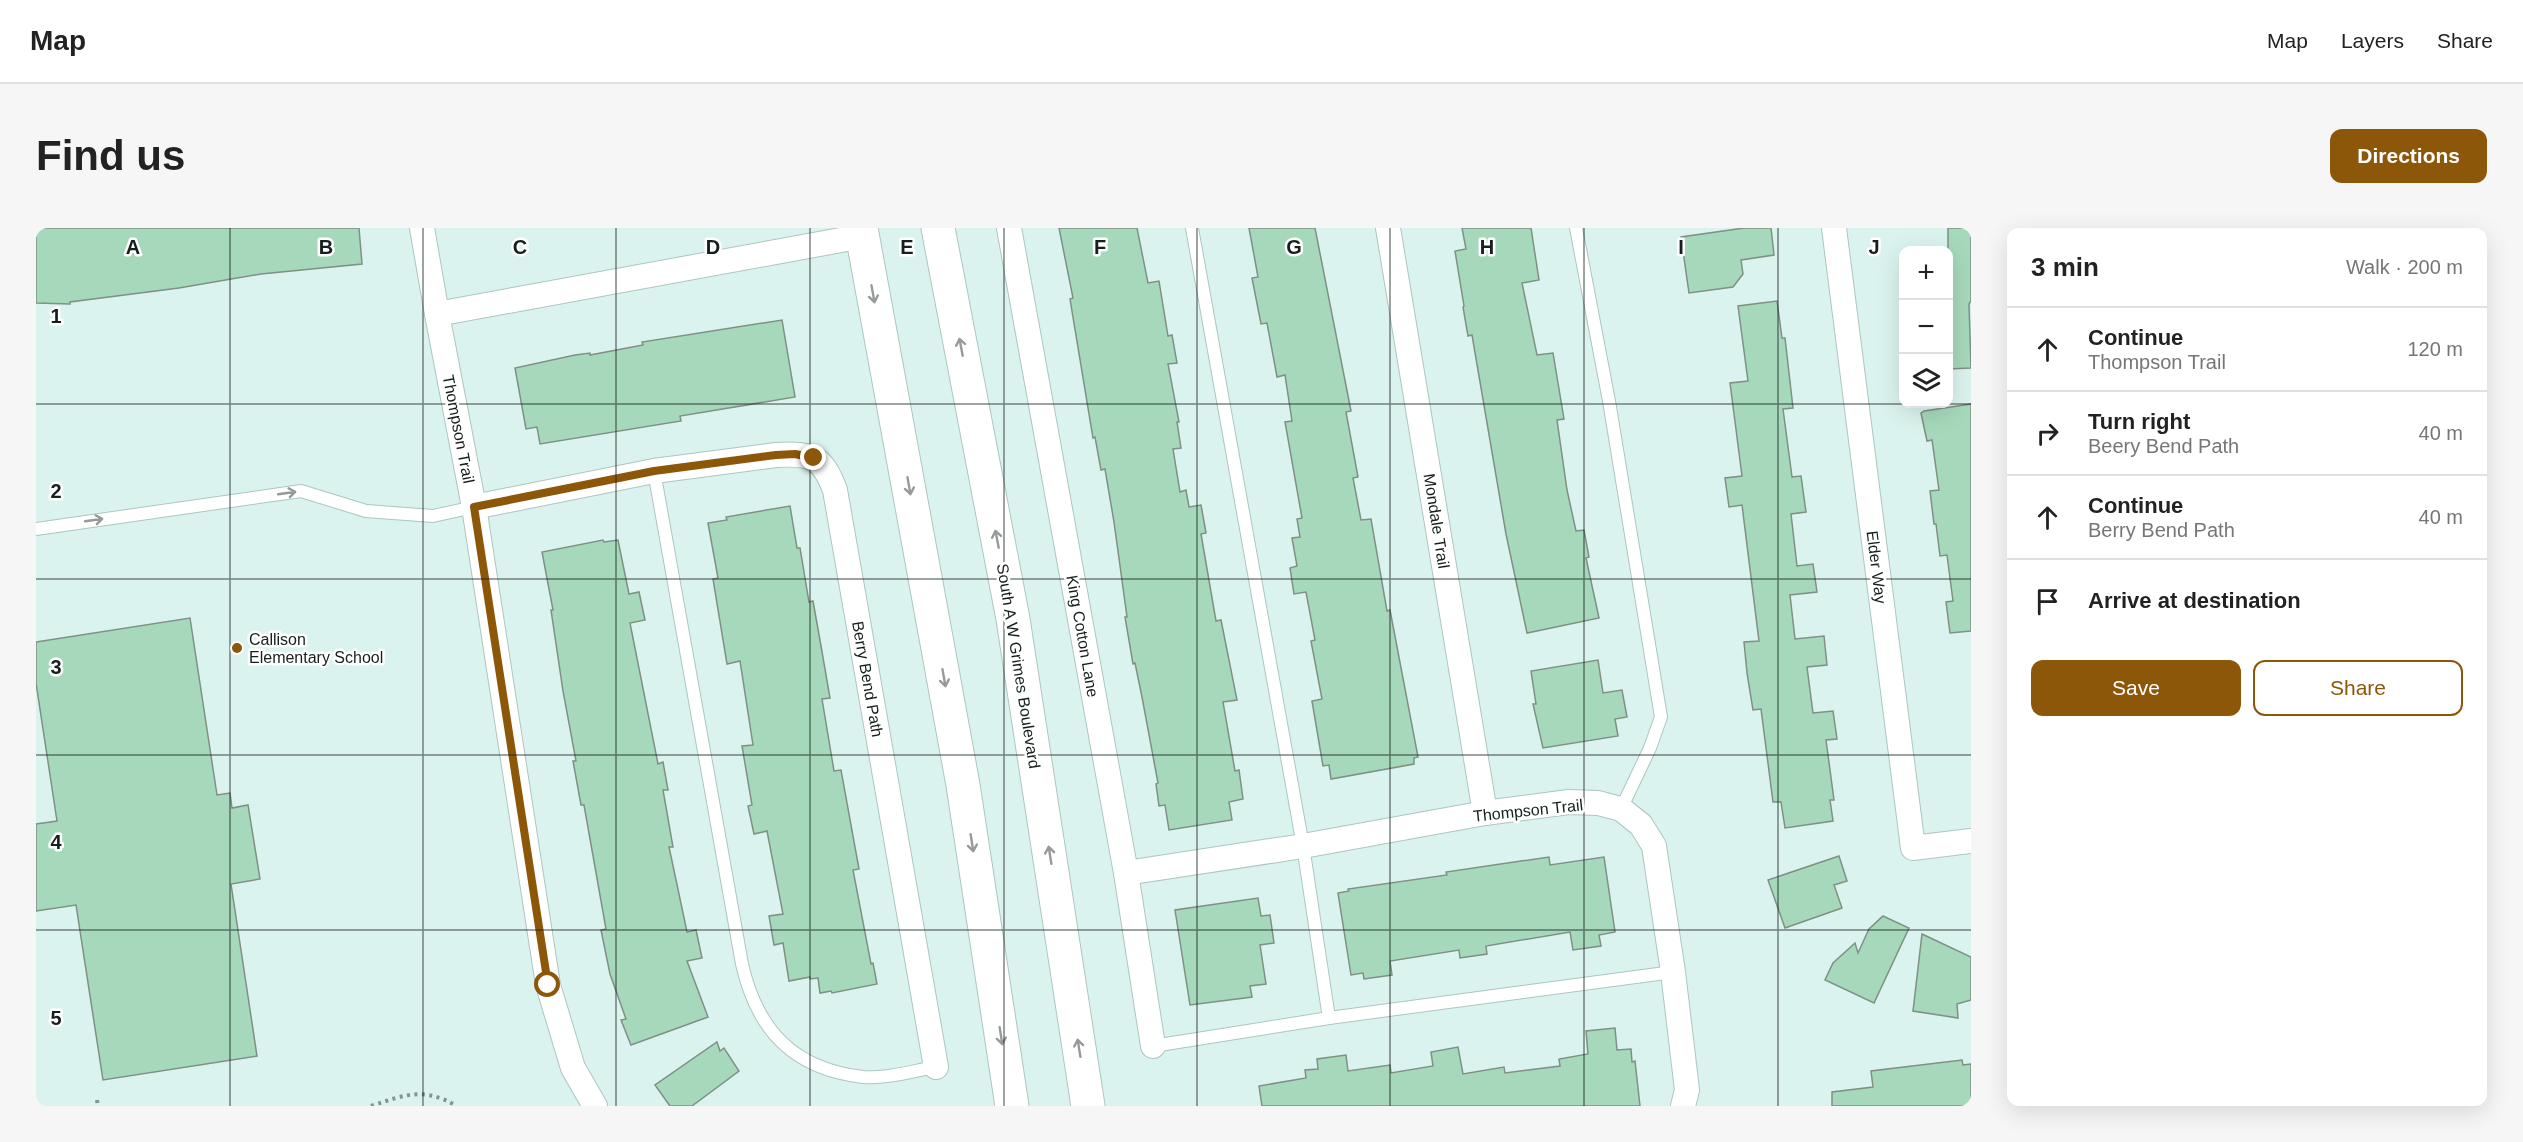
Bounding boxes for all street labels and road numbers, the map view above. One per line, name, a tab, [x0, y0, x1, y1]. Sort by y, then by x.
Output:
street label: Thompson Trail	[440, 373, 477, 485]
street label: Mondale Trail	[1421, 472, 1452, 570]
street label: Elder Way	[1864, 530, 1889, 604]
street label: South A W Grimes Boulevard	[994, 562, 1043, 770]
street label: King Cotton Lane	[1063, 574, 1102, 699]
street label: Berry Bend Path	[849, 620, 886, 738]
street label: Thompson Trail	[1472, 796, 1584, 825]

